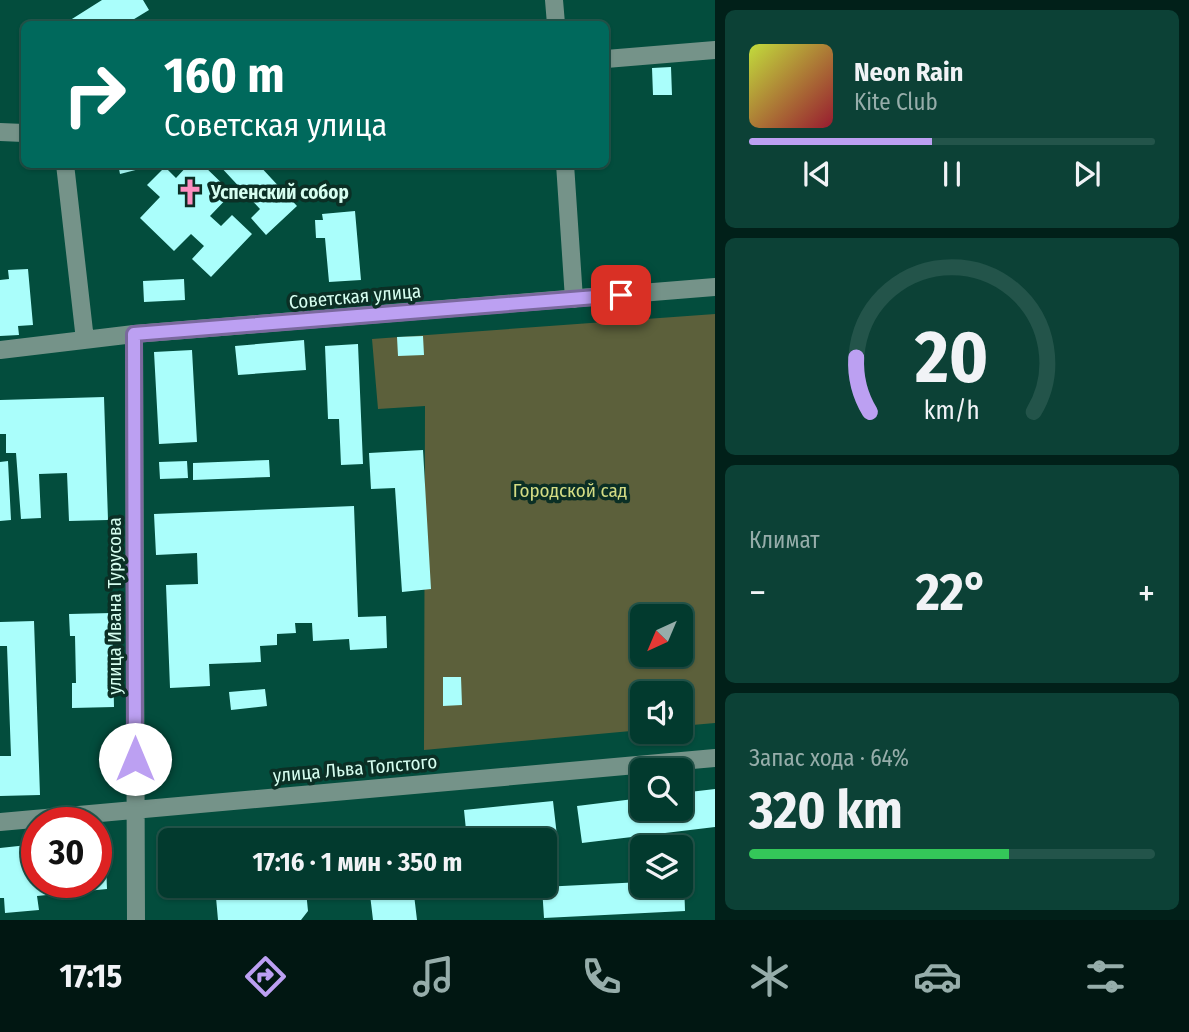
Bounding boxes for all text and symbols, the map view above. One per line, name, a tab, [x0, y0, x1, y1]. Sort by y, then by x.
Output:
text: 160 m	[164, 46, 285, 105]
icon: right	[49, 49, 140, 140]
text: Neon Rain	[854, 57, 963, 88]
text: Kite Club	[854, 88, 938, 116]
text: Советская улица	[164, 106, 387, 144]
icon: previous	[798, 155, 836, 193]
icon: pause	[933, 155, 971, 193]
icon: next	[1068, 155, 1106, 193]
church icon: Успенский собор	[175, 177, 205, 207]
place label: Успенский собор	[210, 181, 349, 204]
pin	[591, 265, 651, 325]
icon: arrive	[602, 276, 640, 314]
street label: Советская улица	[288, 279, 422, 314]
text: 20	[914, 315, 989, 402]
text: km/h	[924, 396, 980, 426]
park label: Городской сад	[513, 479, 627, 502]
street label: улица Ивана Турусова	[103, 517, 126, 695]
text: Климат	[749, 526, 820, 554]
text: 22°	[916, 561, 988, 624]
text: −	[749, 570, 766, 616]
text: +	[1138, 570, 1155, 616]
north arrow	[630, 604, 693, 667]
map controls	[630, 604, 693, 898]
button: sound	[630, 681, 693, 744]
position arrow	[98, 722, 172, 796]
text: Запас хода · 64%	[749, 744, 909, 772]
street label: улица Льва Толстого	[272, 750, 438, 787]
button: search	[630, 758, 693, 821]
text: 320 km	[749, 779, 903, 842]
speed limit sign: 30	[21, 807, 112, 898]
button: layers	[630, 835, 693, 898]
text: 17:16 · 1 мин · 350 m	[253, 847, 462, 878]
icon: directions	[241, 952, 290, 1001]
icon: music	[409, 952, 458, 1001]
icon: phone	[577, 952, 626, 1001]
icon: climate	[745, 952, 794, 1001]
icon: car	[913, 952, 962, 1001]
icon: filters	[1081, 952, 1130, 1001]
text: 17:15	[59, 957, 122, 995]

